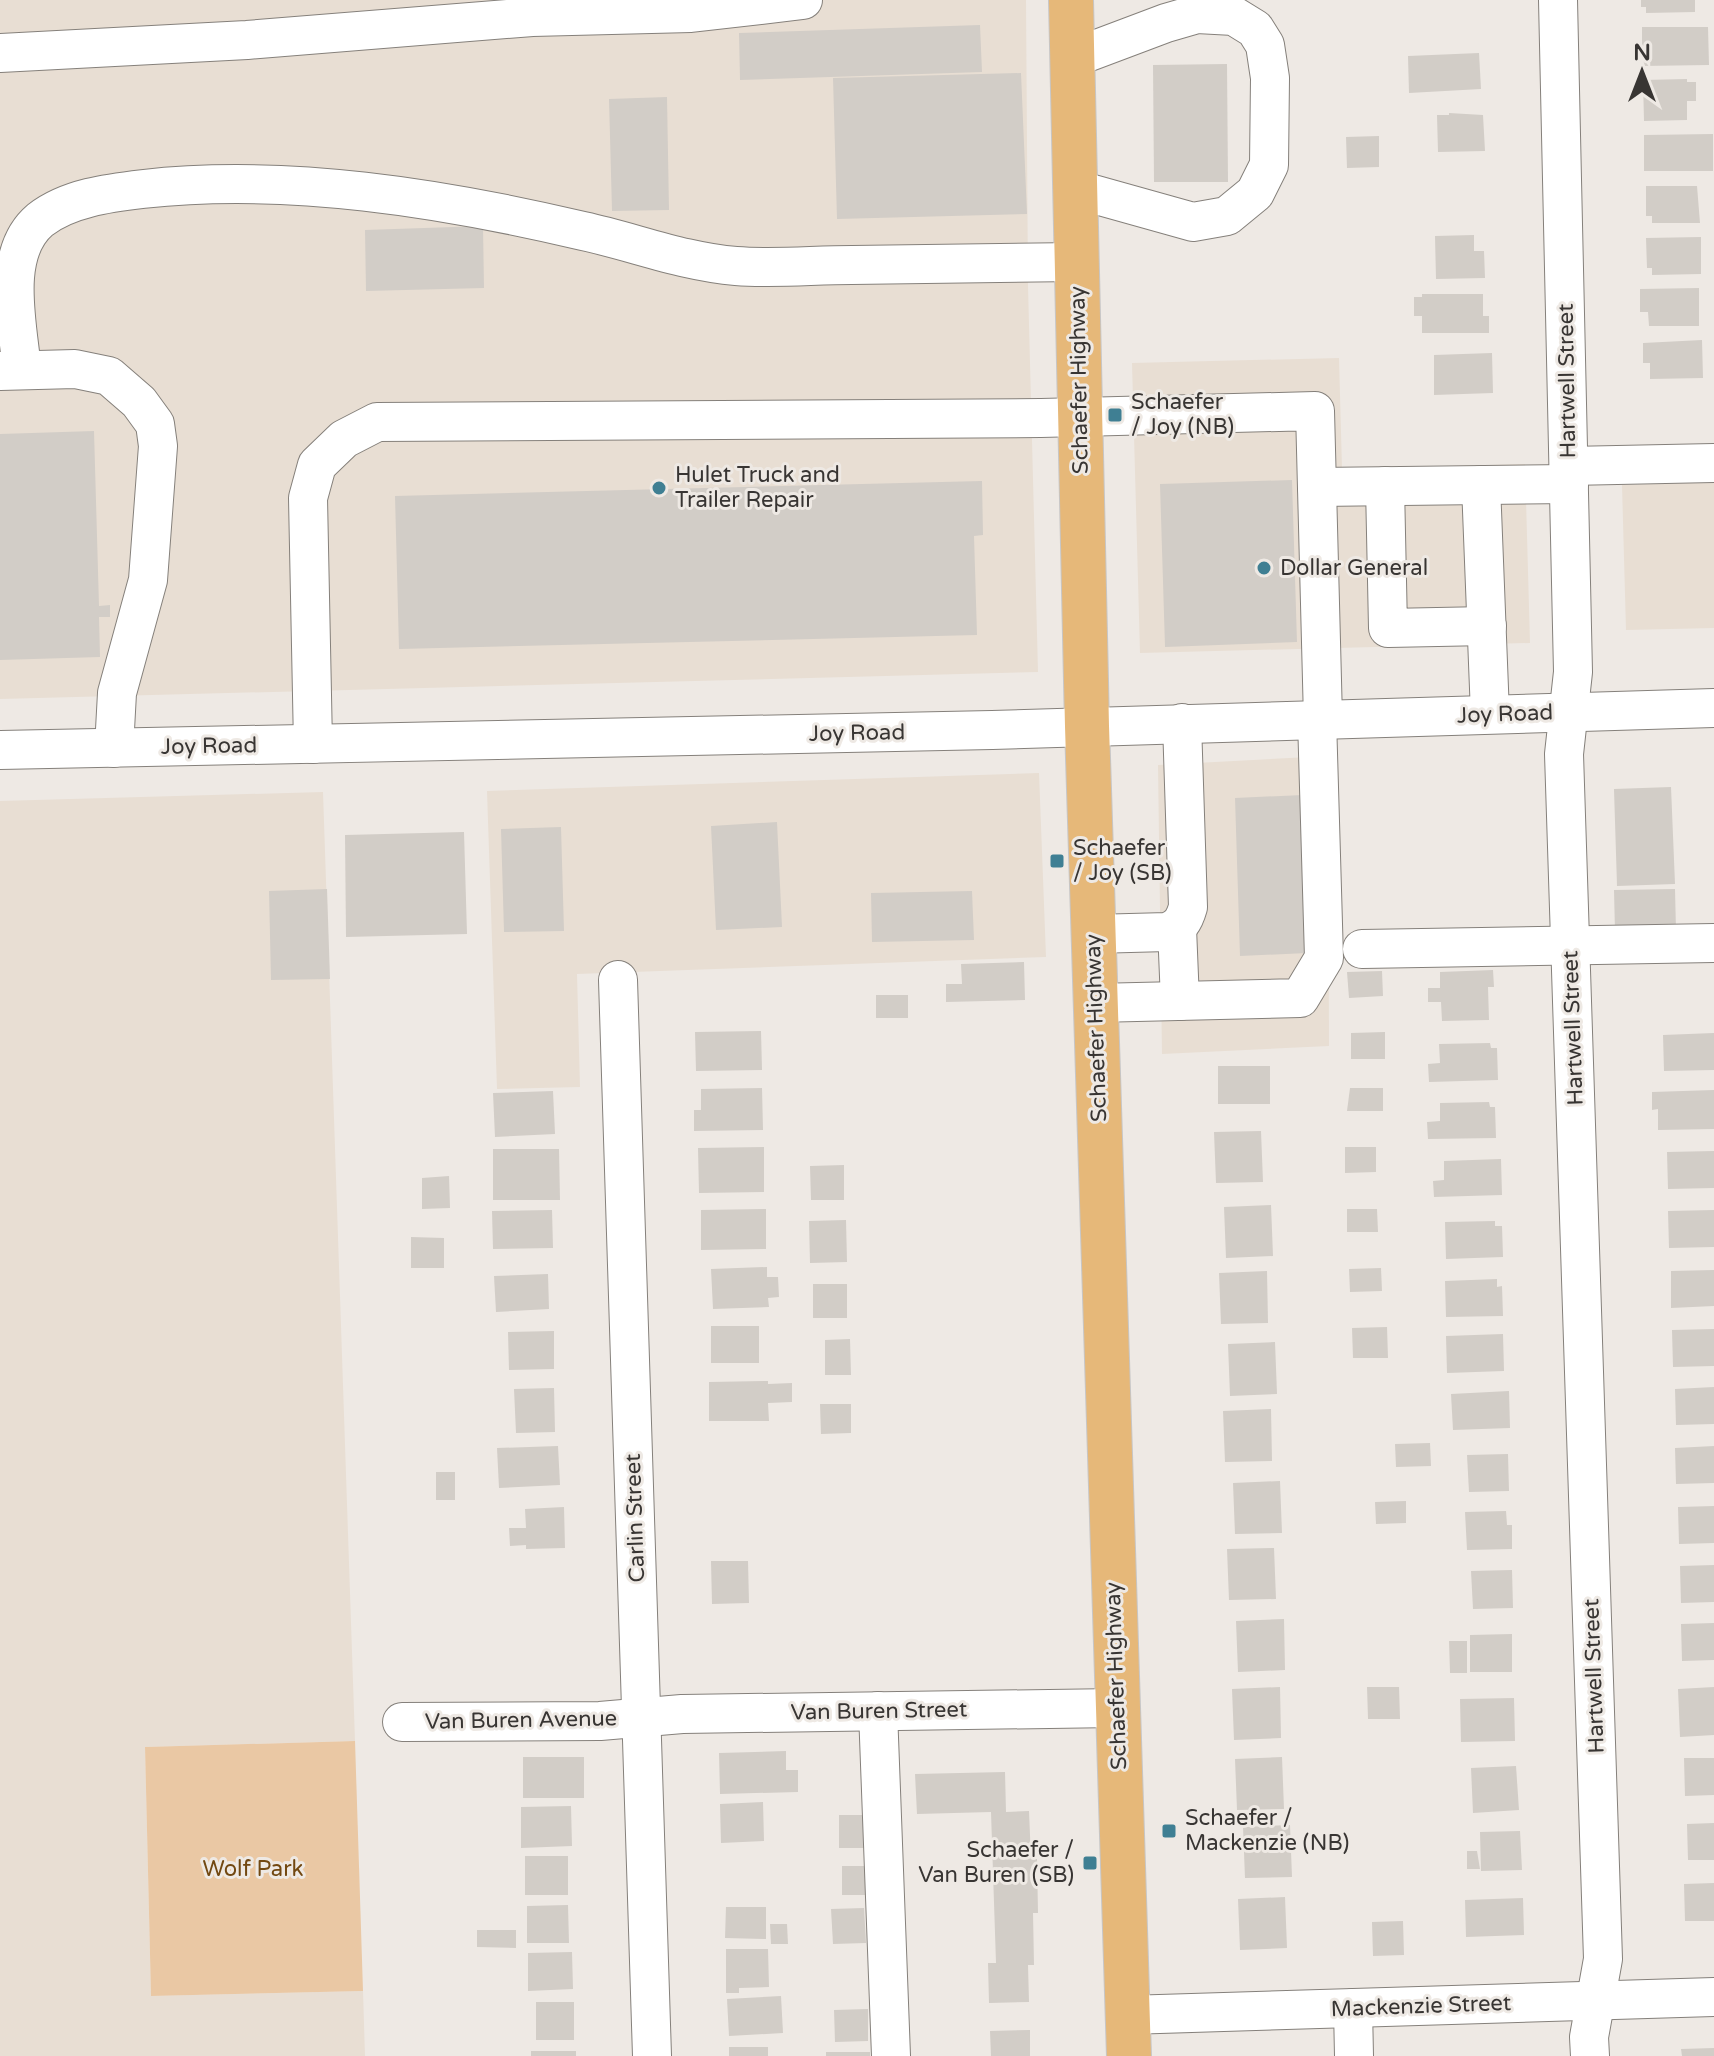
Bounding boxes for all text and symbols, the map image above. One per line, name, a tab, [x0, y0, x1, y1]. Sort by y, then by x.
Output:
north arrow	[1602, 32, 1682, 112]
text: N	[1633, 40, 1651, 66]
street label: Schaefer Highway	[1064, 286, 1094, 474]
street label: Hartwell Street	[1553, 303, 1581, 459]
place label: Schaefer / Joy (NB)	[1131, 389, 1234, 440]
marker: Schaefer / Joy (NB)	[1106, 406, 1124, 424]
place label: Hulet Truck and Trailer Repair	[675, 462, 840, 513]
marker: Hulet Truck and Trailer Repair	[650, 479, 668, 497]
place label: Dollar General	[1280, 555, 1428, 581]
marker: Dollar General	[1255, 559, 1273, 577]
street label: Joy Road	[1456, 699, 1554, 729]
street label: Joy Road	[809, 719, 905, 747]
street label: Joy Road	[161, 732, 257, 760]
place label: Schaefer / Joy (SB)	[1073, 835, 1172, 886]
marker: Schaefer / Joy (SB)	[1048, 852, 1066, 870]
street label: Schaefer Highway	[1080, 933, 1112, 1122]
street label: Hartwell Street	[1557, 950, 1589, 1106]
street label: Carlin Street	[620, 1453, 650, 1583]
street label: Schaefer Highway	[1100, 1581, 1132, 1770]
street label: Hartwell Street	[1578, 1598, 1610, 1754]
street label: Van Buren Street	[790, 1696, 968, 1726]
street label: Van Buren Avenue	[425, 1705, 617, 1735]
place label: Schaefer / Mackenzie (NB)	[1185, 1805, 1349, 1856]
marker: Schaefer / Mackenzie (NB)	[1160, 1822, 1178, 1840]
place label: Schaefer / Van Buren (SB)	[918, 1837, 1074, 1888]
marker: Schaefer / Van Buren (SB)	[1081, 1854, 1099, 1872]
park label: Wolf Park	[202, 1856, 304, 1882]
street label: Mackenzie Street	[1330, 1990, 1512, 2022]

